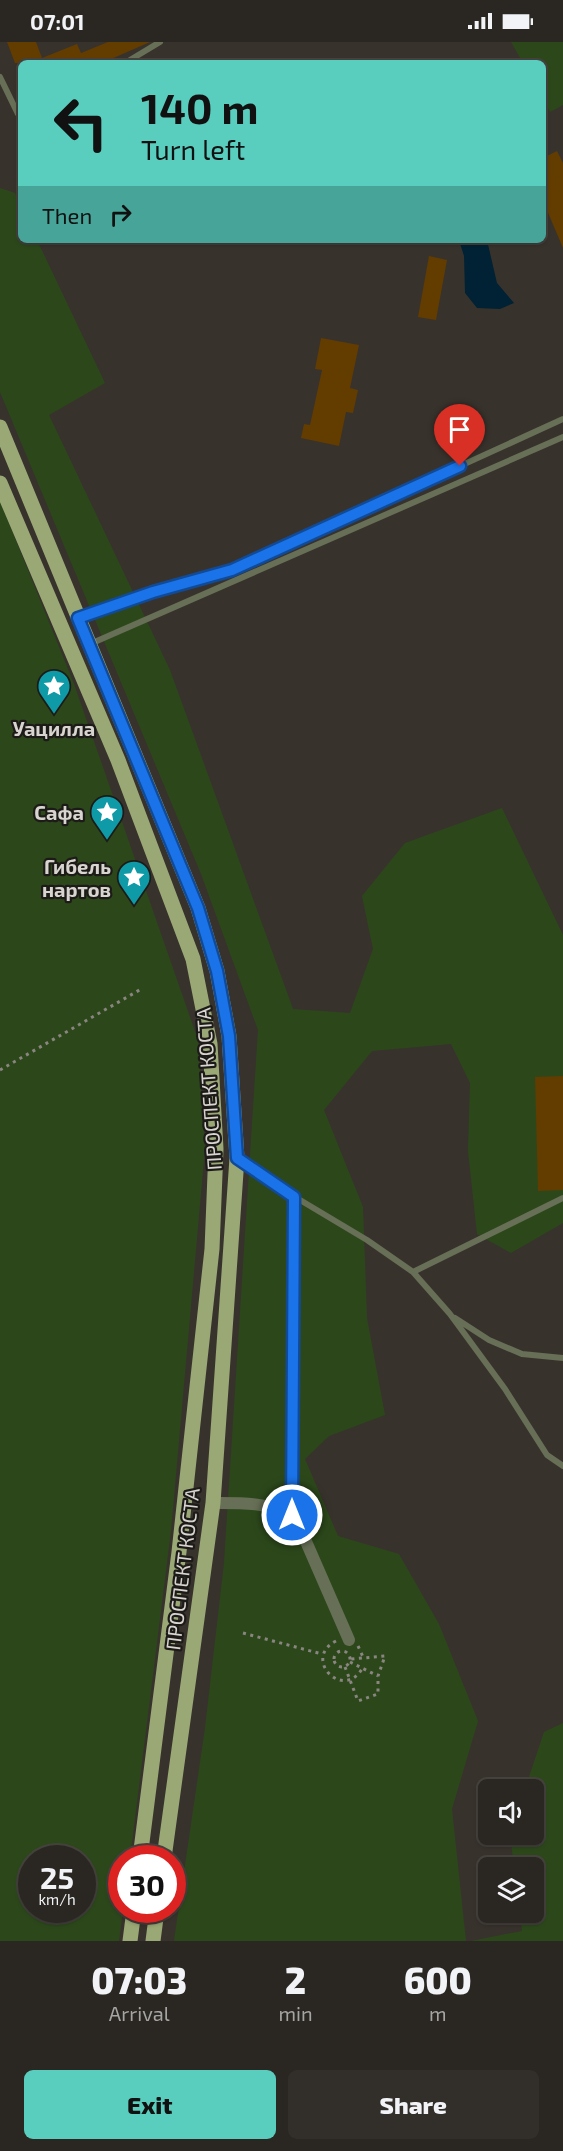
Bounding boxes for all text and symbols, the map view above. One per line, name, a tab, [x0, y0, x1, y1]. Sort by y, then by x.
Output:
text: 07:01	[30, 8, 85, 34]
text: 140 m	[141, 82, 258, 132]
icon: left	[42, 84, 120, 162]
text: Turn left	[141, 133, 245, 165]
icon: right	[104, 198, 137, 231]
text: Then	[42, 202, 92, 228]
pin	[434, 404, 485, 466]
icon: arrive	[443, 413, 476, 446]
place icon: Уацилла	[36, 668, 72, 715]
place label: Уацилла	[13, 716, 95, 740]
place icon: Сафа	[89, 794, 125, 841]
place label: Сафа	[34, 800, 84, 824]
place label: Гибель нартов	[42, 854, 111, 901]
place icon: Гибель нартов	[116, 859, 152, 906]
street label: ПРОСПЕКТ КОСТА	[190, 1006, 226, 1171]
position arrow	[260, 1483, 324, 1547]
street label: ПРОСПЕКТ КОСТА	[160, 1486, 204, 1651]
map controls	[478, 1779, 544, 1923]
button: sound	[478, 1779, 544, 1845]
speed limit sign: 30	[108, 1845, 186, 1923]
button: layers	[478, 1857, 544, 1923]
text: 25	[40, 1859, 74, 1895]
text: km/h	[38, 1890, 76, 1908]
text: 07:03	[91, 1958, 187, 2001]
text: 2	[285, 1958, 306, 2001]
text: 600	[404, 1958, 472, 2001]
text: Arrival	[109, 2001, 170, 2025]
text: min	[278, 2001, 313, 2025]
text: m	[429, 2001, 447, 2025]
button: Exit	[24, 2070, 276, 2139]
button: Share	[288, 2070, 539, 2139]

